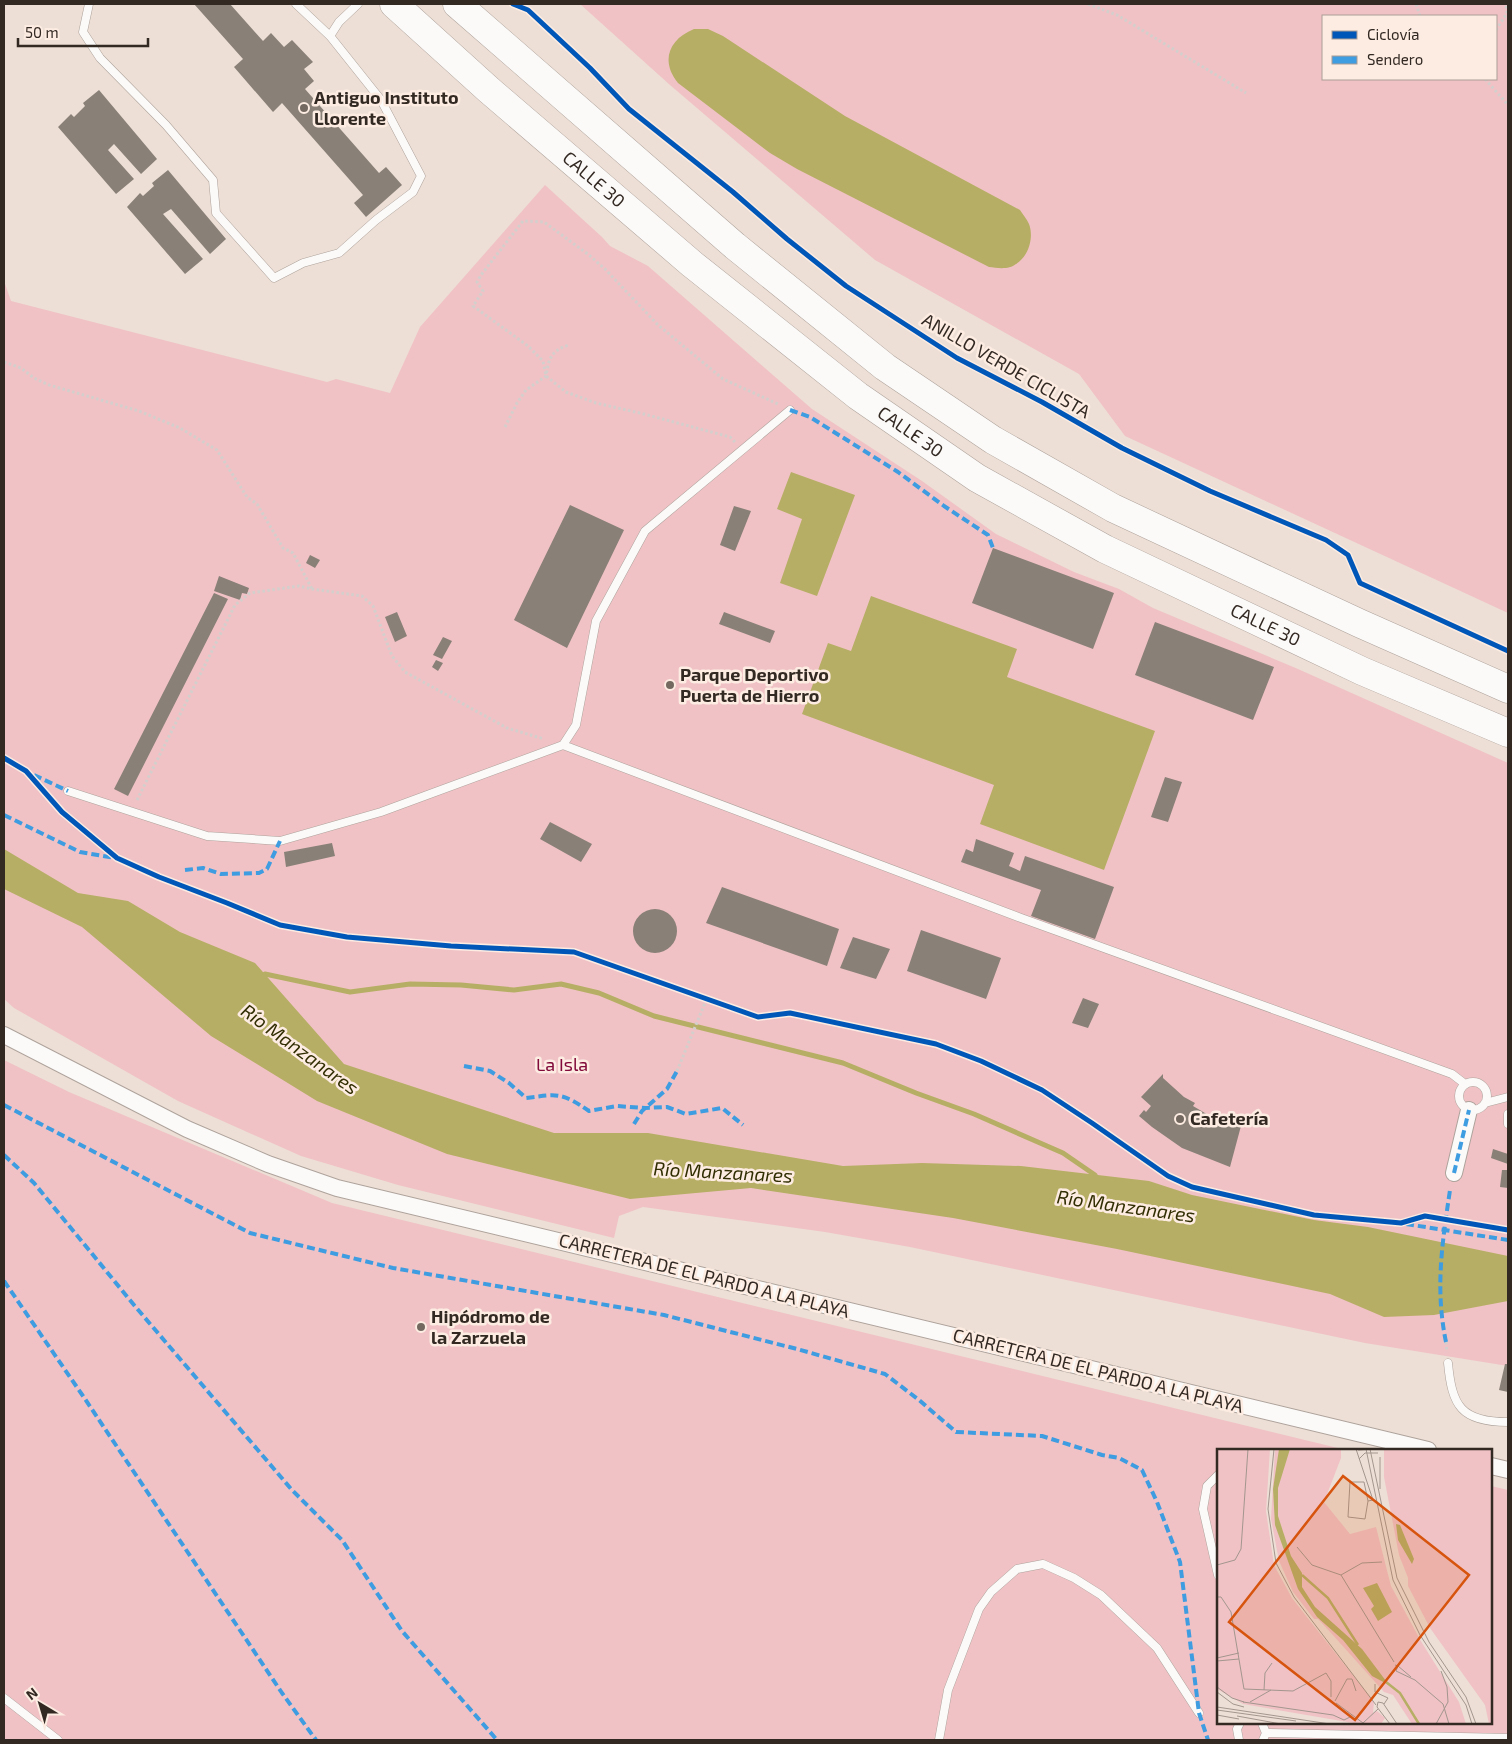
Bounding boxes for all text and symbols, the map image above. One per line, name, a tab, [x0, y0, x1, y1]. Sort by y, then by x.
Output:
scale bar	[18, 15, 148, 47]
legend	[1322, 15, 1497, 80]
text: 50 m	[25, 23, 59, 41]
text: Ciclovía	[1367, 25, 1419, 43]
text: Sendero	[1367, 50, 1423, 68]
place label: Antiguo Instituto Llorente	[314, 86, 459, 129]
marker: Antiguo Instituto Llorente	[298, 102, 310, 114]
street label: CALLE 30	[559, 146, 630, 212]
street label: ANILLO VERDE CICLISTA	[918, 308, 1095, 423]
street label: CALLE 30	[874, 401, 948, 461]
street label: CALLE 30	[1227, 598, 1304, 650]
place label: Parque Deportivo Puerta de Hierro	[680, 663, 829, 706]
marker: Parque Deportivo Puerta de Hierro	[664, 679, 676, 691]
water label: Río Manzanares	[237, 998, 363, 1099]
park label: La Isla	[536, 1053, 588, 1075]
place label: Cafetería	[1190, 1107, 1269, 1129]
marker: Cafetería	[1174, 1113, 1186, 1125]
water label: Río Manzanares	[653, 1156, 793, 1187]
water label: Río Manzanares	[1055, 1184, 1197, 1227]
street label: CARRETERA DE EL PARDO A LA PLAYA	[557, 1228, 852, 1322]
place label: Hipódromo de la Zarzuela	[431, 1305, 550, 1348]
marker: Hipódromo de la Zarzuela	[415, 1321, 427, 1333]
street label: CARRETERA DE EL PARDO A LA PLAYA	[951, 1323, 1246, 1417]
inset map	[1217, 1449, 1492, 1724]
north arrow	[15, 1679, 65, 1729]
text: N	[22, 1684, 41, 1703]

